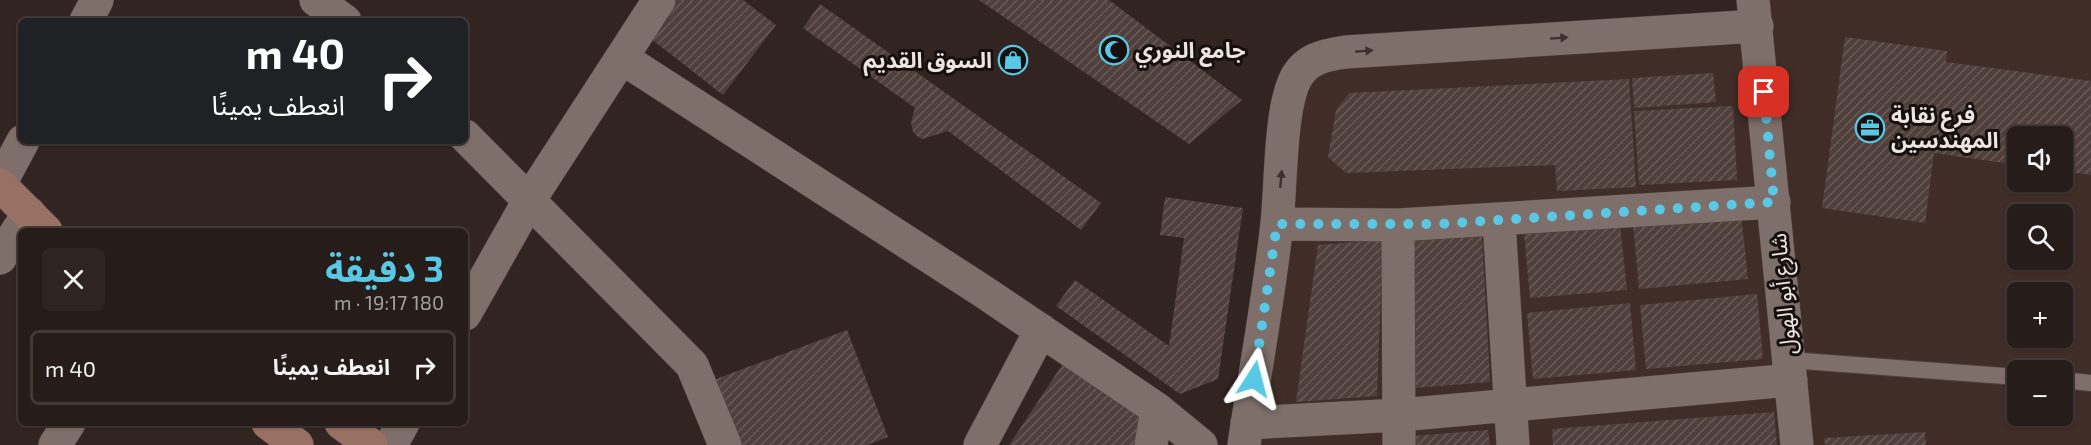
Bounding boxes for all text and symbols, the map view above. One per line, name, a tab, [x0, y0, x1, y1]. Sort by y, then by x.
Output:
text: 40 m	[246, 27, 345, 77]
mosque icon: جامع النوري	[1098, 34, 1130, 66]
one-way arrow	[1549, 34, 1568, 43]
place label: جامع النوري	[1135, 36, 1246, 68]
icon: right	[366, 42, 444, 120]
shop icon: السوق القديم	[997, 44, 1029, 76]
place label: السوق القديم	[863, 46, 992, 77]
one-way arrow	[1355, 46, 1374, 55]
pin	[1738, 66, 1789, 117]
icon: arrive	[1747, 75, 1780, 108]
text: انعطف يمينًا	[212, 88, 345, 120]
place label: فرع نقابة المهندسين	[1891, 101, 1998, 153]
office icon: فرع نقابة المهندسين	[1854, 112, 1886, 144]
map controls	[2007, 126, 2073, 426]
button: sound	[2007, 126, 2073, 192]
one-way arrow	[1276, 170, 1286, 189]
button: search	[2007, 204, 2073, 270]
street label: شارع أبو الهول	[1764, 232, 1805, 356]
text: 3 دقيقة	[325, 246, 444, 289]
button: close	[42, 248, 105, 311]
button: +	[2007, 282, 2073, 348]
text: 180 m · 19:17	[334, 290, 444, 314]
position arrow	[1222, 347, 1286, 411]
icon: right	[408, 351, 441, 384]
text: انعطف يمينًا	[273, 353, 390, 379]
text: 40 m	[45, 355, 96, 381]
button: −	[2007, 360, 2073, 426]

